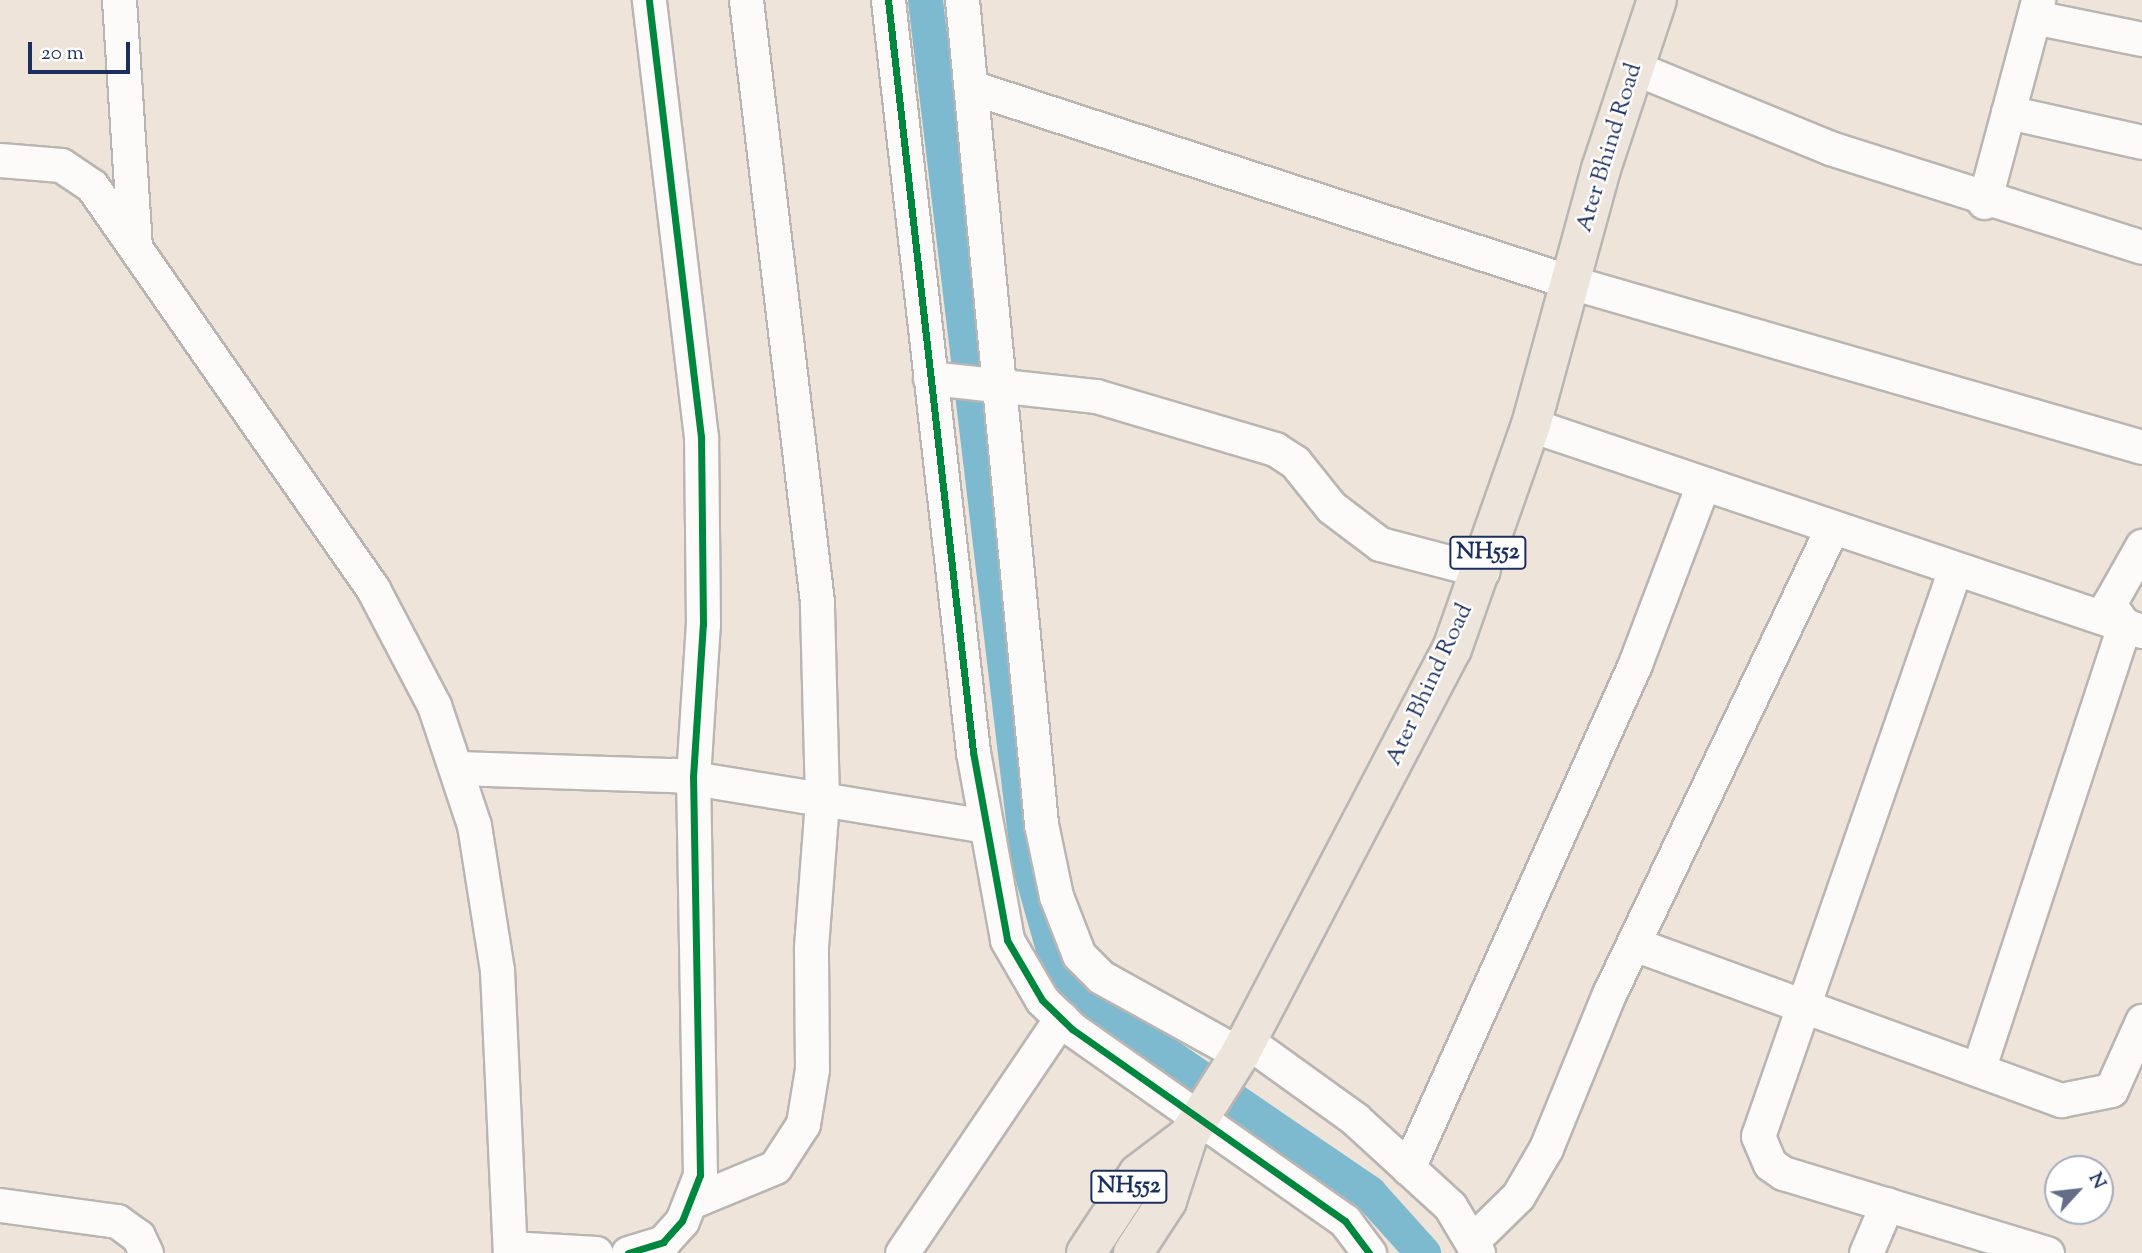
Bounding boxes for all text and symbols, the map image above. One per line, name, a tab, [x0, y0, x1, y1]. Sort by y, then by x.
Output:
scale bar	[32, 28, 133, 72]
text: 20 m	[41, 39, 84, 69]
street label: Ater Bhind Road	[1571, 60, 1649, 236]
road number: NH552	[1448, 534, 1528, 572]
street label: Ater Bhind Road	[1380, 600, 1480, 770]
north arrow	[2044, 1155, 2114, 1225]
road number: NH552	[1089, 1168, 1169, 1206]
text: N	[2081, 1168, 2112, 1194]

